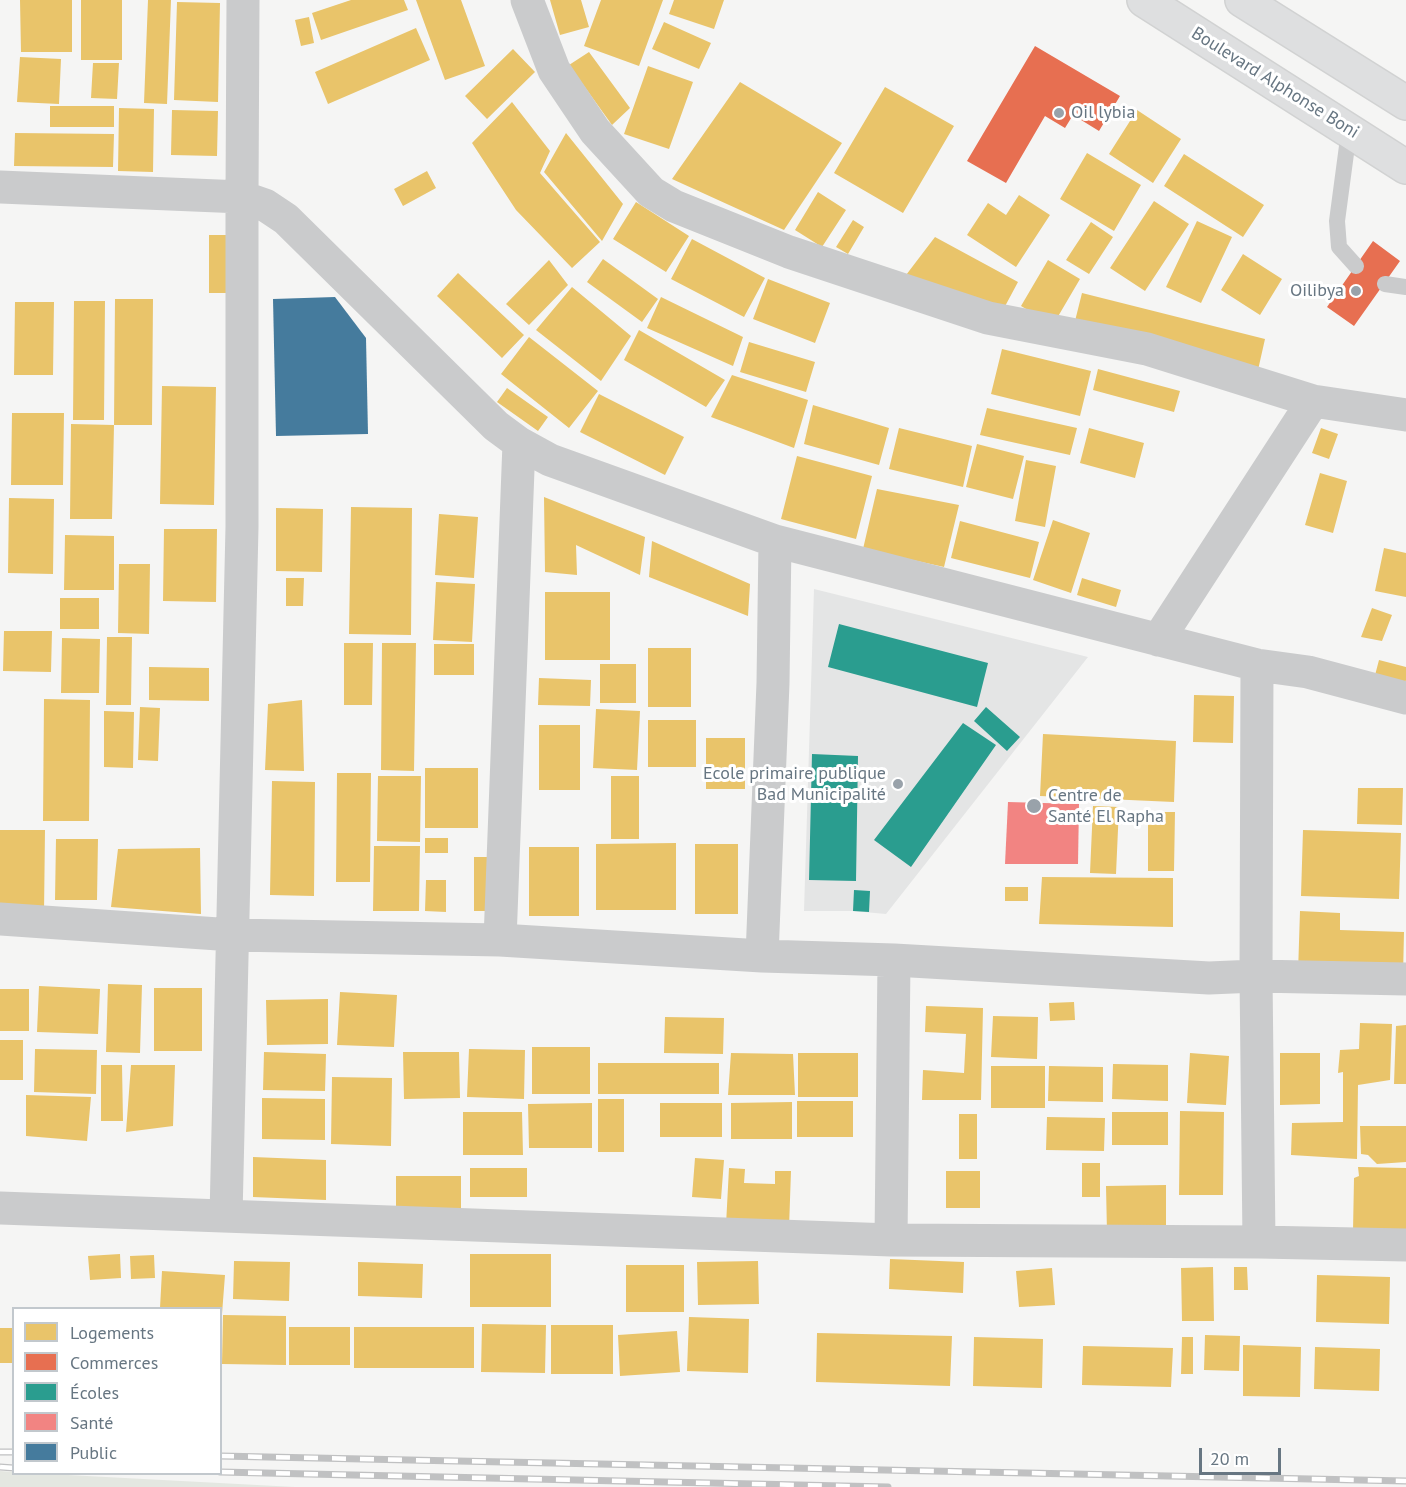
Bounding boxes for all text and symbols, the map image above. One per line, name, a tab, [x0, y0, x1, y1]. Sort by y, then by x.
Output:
street label: Boulevard Alphonse Boni	[1187, 23, 1363, 143]
place label: Oil lybia	[1071, 102, 1135, 124]
marker: Oil lybia	[1052, 106, 1066, 120]
place label: Oilibya	[1290, 280, 1344, 302]
marker: Oilibya	[1349, 284, 1363, 298]
place label: Ecole primaire publique Bad Municipalité	[703, 763, 886, 806]
marker: Ecole primaire publique Bad Municipalité	[891, 777, 905, 791]
place label: Centre de Santé El Rapha	[1048, 785, 1164, 828]
marker: Centre de Santé El Rapha	[1025, 797, 1043, 815]
legend	[12, 1307, 222, 1475]
text: Logements	[70, 1321, 154, 1344]
text: Commerces	[70, 1351, 158, 1374]
text: Écoles	[70, 1381, 119, 1404]
text: Santé	[70, 1411, 113, 1434]
scale bar	[1202, 1436, 1284, 1474]
text: Public	[70, 1441, 117, 1464]
text: 20 m	[1210, 1447, 1249, 1470]

